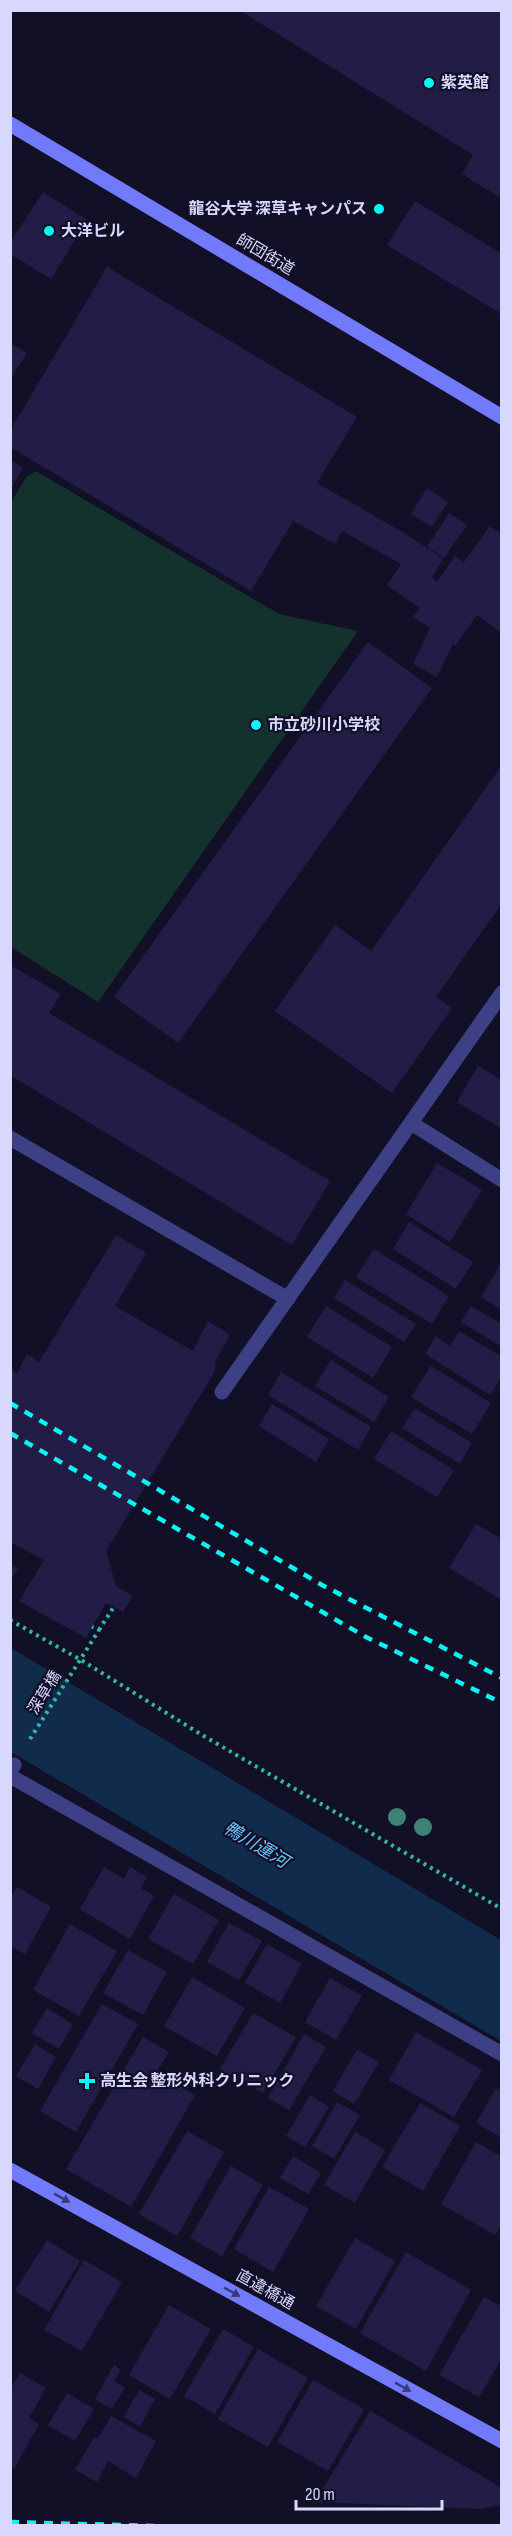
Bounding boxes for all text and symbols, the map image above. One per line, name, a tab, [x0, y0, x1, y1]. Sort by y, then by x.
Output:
place label: 紫英館	[441, 74, 489, 93]
marker: 紫英館	[422, 76, 436, 90]
place label: 龍谷大学 深草キャンパス	[189, 200, 367, 219]
marker: 龍谷大学 深草キャンパス	[372, 202, 386, 216]
place label: 大洋ビル	[61, 222, 125, 241]
marker: 大洋ビル	[42, 224, 56, 238]
street label: 師団街道	[233, 230, 297, 280]
place label: 市立砂川小学校	[268, 716, 380, 735]
marker: 市立砂川小学校	[249, 718, 263, 732]
street label: 深草橋	[24, 1668, 66, 1718]
water label: 鴨川運河	[220, 1817, 295, 1874]
marker: 高生会 整形外科クリニック	[78, 2072, 96, 2090]
place label: 高生会 整形外科クリニック	[100, 2072, 295, 2091]
one-way arrow	[54, 2193, 71, 2203]
street label: 直違橋通	[232, 2266, 298, 2314]
one-way arrow	[224, 2287, 241, 2297]
one-way arrow	[395, 2382, 412, 2392]
scale bar	[296, 2473, 442, 2511]
text: 20 m	[305, 2484, 335, 2505]

